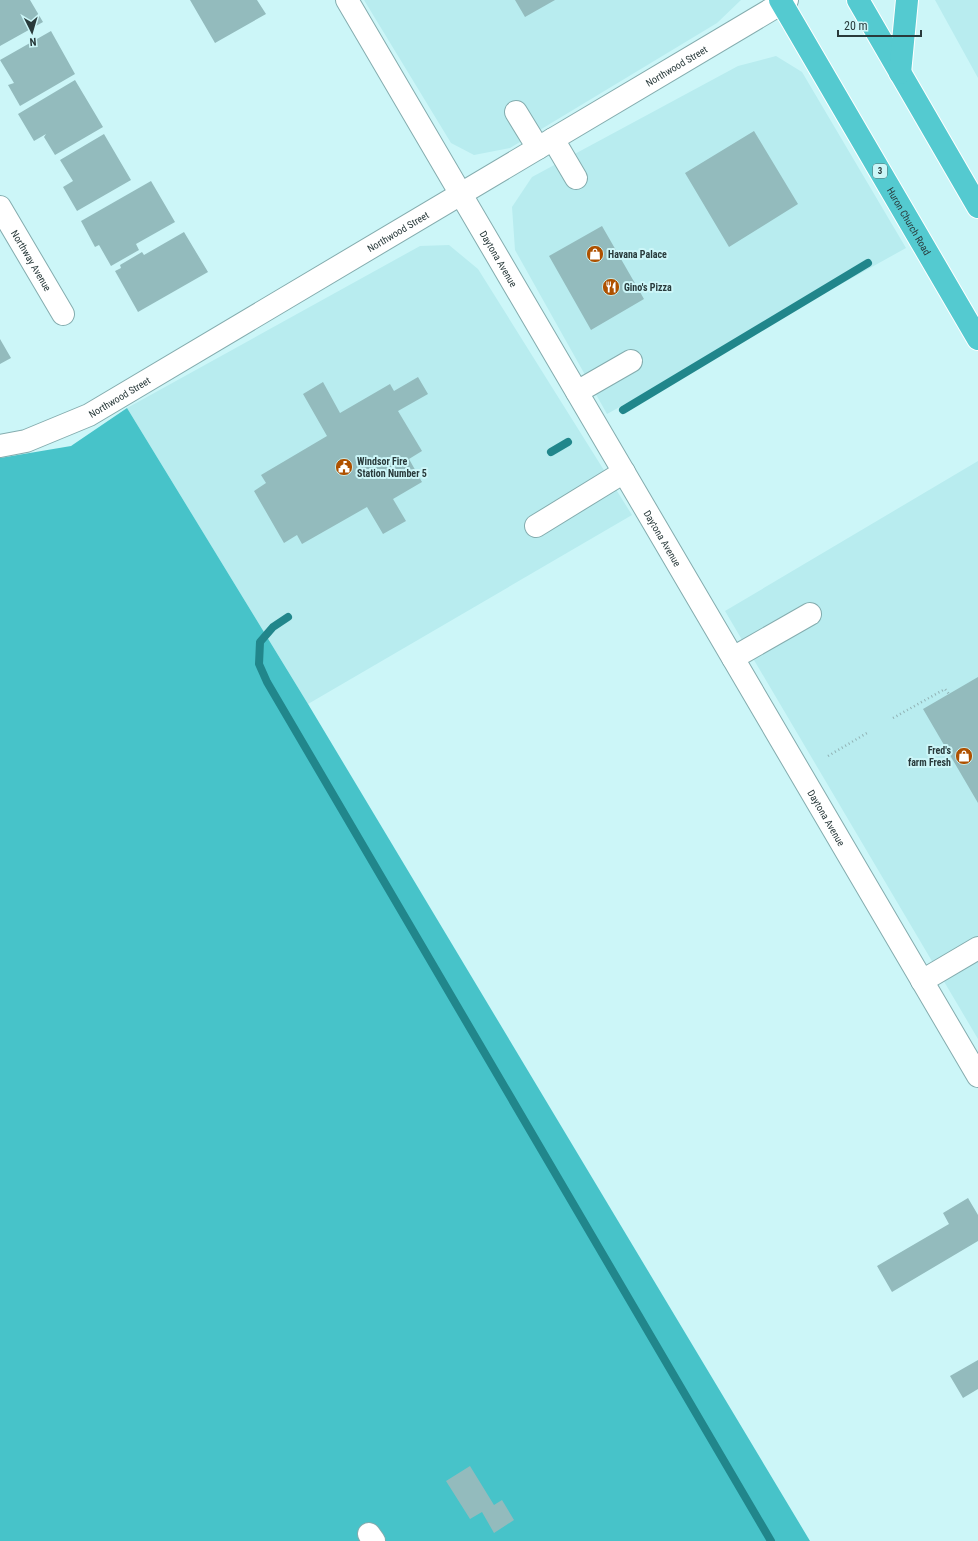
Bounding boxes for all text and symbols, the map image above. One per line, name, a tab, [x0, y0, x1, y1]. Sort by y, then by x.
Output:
north arrow	[12, 12, 52, 52]
scale bar	[838, 12, 921, 38]
text: 20 m	[844, 19, 868, 33]
text: N	[29, 35, 37, 48]
street label: Northwood Street	[644, 44, 709, 89]
road number: 3	[873, 164, 887, 178]
street label: Huron Church Road	[885, 186, 933, 257]
street label: Northwood Street	[365, 209, 431, 254]
street label: Northway Avenue	[9, 228, 53, 293]
street label: Daytona Avenue	[478, 229, 519, 289]
shop icon: Havana Palace	[585, 244, 605, 264]
place label: Havana Palace	[608, 249, 667, 260]
restaurant icon: Gino's Pizza	[601, 277, 621, 297]
place label: Gino's Pizza	[624, 282, 672, 293]
street label: Northwood Street	[87, 375, 152, 420]
place label: Windsor Fire Station Number 5	[357, 456, 427, 479]
public building icon: Windsor Fire Station Number 5	[334, 457, 354, 477]
street label: Daytona Avenue	[641, 508, 683, 569]
place label: Fred's farm Fresh	[908, 745, 951, 768]
shop icon: Fred's farm Fresh	[954, 746, 974, 766]
street label: Daytona Avenue	[805, 788, 847, 848]

